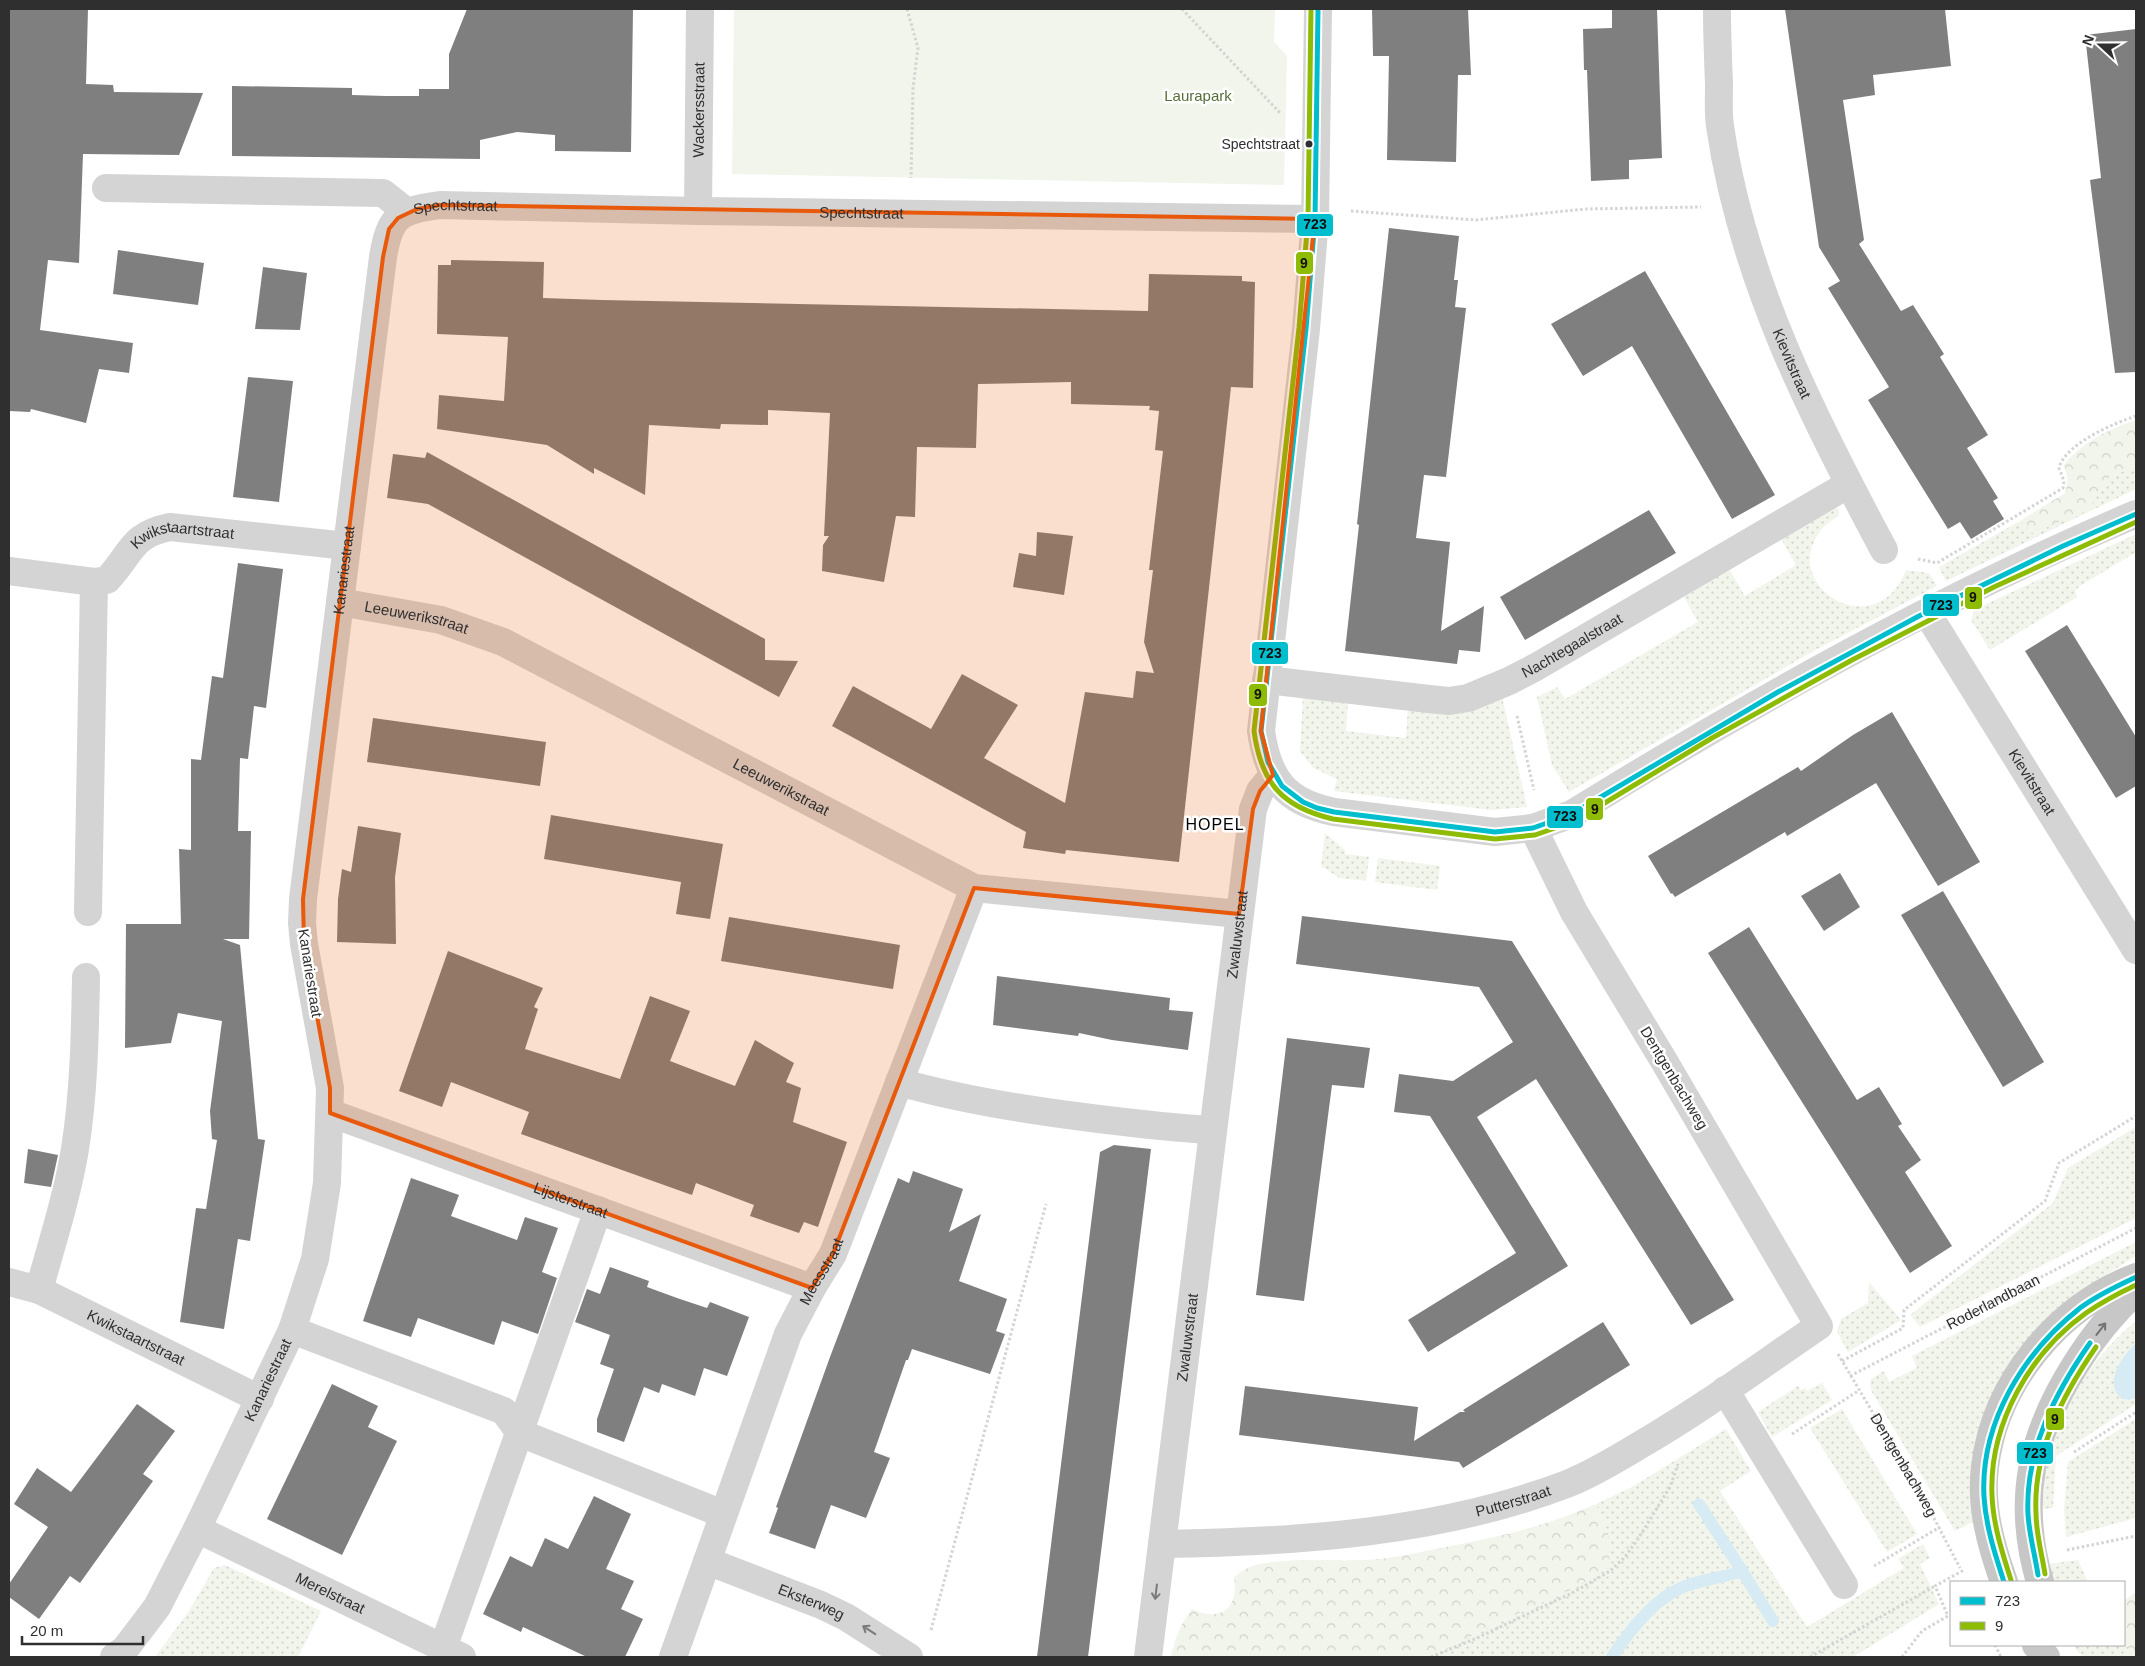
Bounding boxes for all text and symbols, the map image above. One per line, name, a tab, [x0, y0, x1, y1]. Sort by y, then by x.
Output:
north arrow	[2075, 20, 2125, 70]
text: N	[2079, 33, 2097, 48]
street label: Wackersstraat	[690, 61, 707, 158]
park label: Laurapark	[1164, 87, 1232, 104]
place label: Spechtstraat	[1221, 136, 1300, 152]
marker: Spechtstraat	[1304, 139, 1314, 149]
street label: Spechtstraat	[411, 196, 499, 218]
street label: Spechtstraat	[819, 204, 904, 222]
line badge: 723	[1296, 213, 1334, 237]
text: 723	[1303, 216, 1327, 232]
line badge: 9	[1295, 251, 1314, 275]
text: 9	[1300, 255, 1308, 271]
street label: Kievitstraat	[1770, 326, 1815, 402]
street label: Kwikstaartstraat	[127, 518, 236, 552]
street label: Kanariestraat	[330, 524, 358, 615]
line badge: 9	[1964, 586, 1983, 610]
text: 9	[1969, 589, 1977, 605]
line badge: 723	[1922, 593, 1960, 617]
text: 723	[1929, 597, 1953, 613]
street label: Leeuwerikstraat	[363, 598, 472, 637]
street label: Nachtegaalstraat	[1519, 609, 1626, 681]
line badge: 723	[1251, 641, 1289, 665]
text: 723	[1258, 645, 1282, 661]
line badge: 9	[1248, 683, 1268, 707]
text: 9	[1254, 686, 1262, 702]
street label: Kievitstraat	[2006, 746, 2060, 819]
street label: Leeuwerikstraat	[730, 755, 833, 819]
line badge: 9	[1585, 797, 1604, 821]
text: 9	[1591, 801, 1599, 817]
line badge: 723	[1546, 805, 1584, 829]
text: 723	[1553, 808, 1577, 824]
district label: HOPEL	[1185, 816, 1245, 833]
street label: Zwaluwstraat	[1223, 889, 1251, 979]
street label: Kanariestraat	[295, 928, 326, 1019]
street label: Dentgenbachweg	[1637, 1023, 1712, 1132]
street label: Lijsterstraat	[531, 1179, 611, 1221]
street label: Meesstraat	[796, 1235, 847, 1308]
street label: Roderlandbaan	[1943, 1270, 2042, 1333]
street label: Zwaluwstraat	[1173, 1292, 1201, 1382]
street label: Kwikstaartstraat	[84, 1306, 188, 1369]
one-way arrow	[2095, 1323, 2106, 1336]
street label: Kanariestraat	[241, 1335, 295, 1424]
line badge: 9	[2045, 1407, 2065, 1431]
street label: Dentgenbachweg	[1867, 1410, 1941, 1519]
text: 9	[2051, 1411, 2059, 1427]
line badge: 723	[2016, 1441, 2054, 1465]
text: 723	[2023, 1445, 2047, 1461]
street label: Putterstraat	[1474, 1481, 1554, 1520]
street label: Merelstraat	[293, 1569, 369, 1617]
street label: Eksterweg	[776, 1580, 847, 1623]
legend	[1950, 1581, 2125, 1646]
one-way arrow	[1151, 1584, 1161, 1600]
text: 723	[1995, 1592, 2020, 1609]
scale bar	[22, 1614, 144, 1646]
text: 9	[1995, 1617, 2003, 1634]
text: 20 m	[30, 1622, 63, 1639]
one-way arrow	[862, 1625, 876, 1635]

